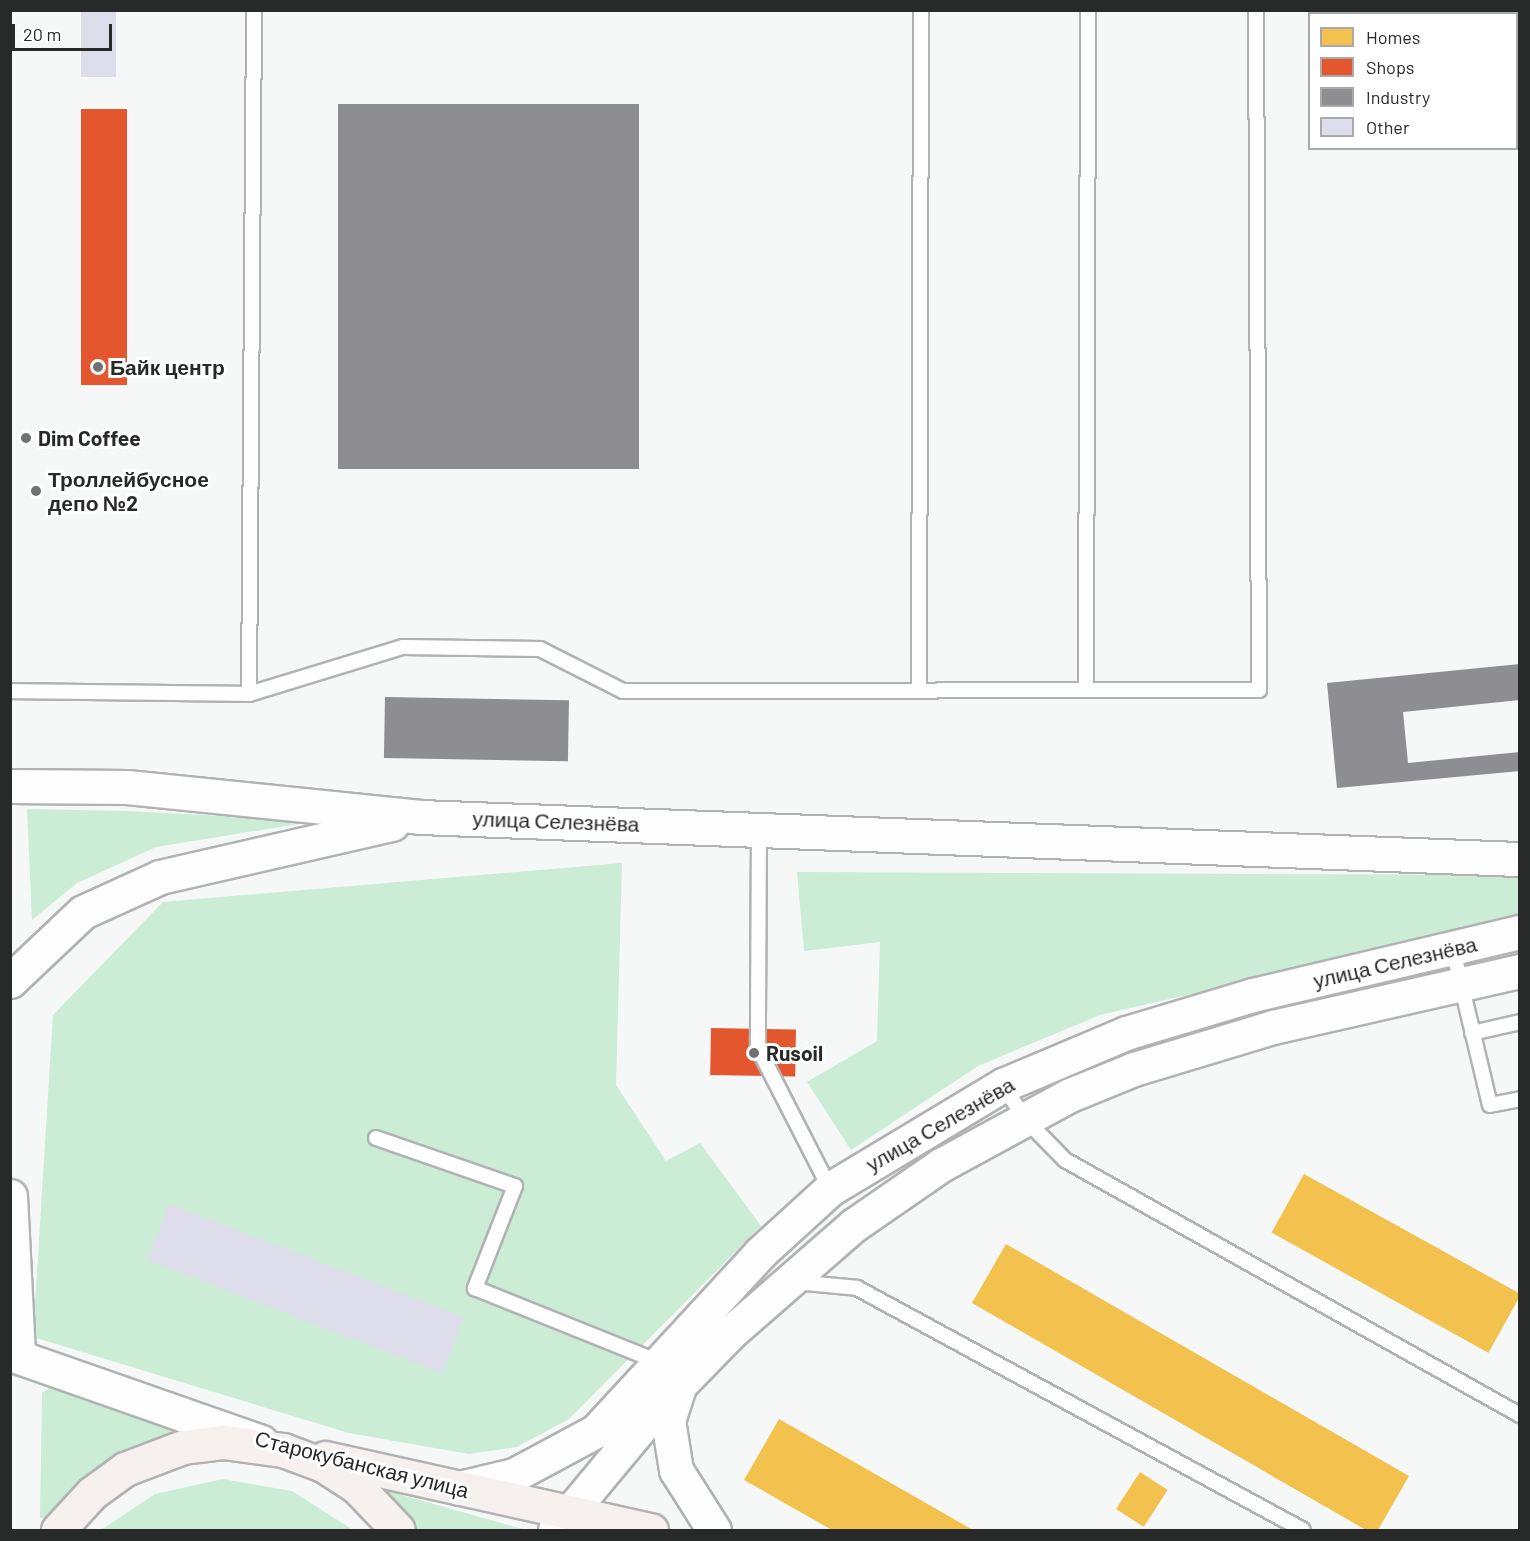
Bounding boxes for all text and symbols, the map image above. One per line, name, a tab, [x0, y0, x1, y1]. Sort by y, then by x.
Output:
scale bar	[15, 12, 116, 50]
legend	[1308, 12, 1518, 150]
text: 20 m	[23, 23, 61, 45]
text: Homes	[1366, 26, 1420, 48]
text: Shops	[1366, 56, 1415, 78]
text: Industry	[1366, 86, 1430, 108]
text: Other	[1366, 116, 1409, 138]
place label: Байк центр	[110, 354, 225, 380]
marker: Байк центр	[91, 360, 105, 374]
place label: Dim Coffee	[38, 425, 141, 451]
marker: Dim Coffee	[19, 431, 33, 445]
place label: Троллейбусное депо №2	[48, 466, 209, 516]
marker: Троллейбусное депо №2	[29, 484, 43, 498]
street label: улица Селезнёва	[472, 805, 640, 837]
street label: улица Селезнёва	[1311, 931, 1479, 993]
place label: Rusoil	[766, 1040, 823, 1066]
marker: Rusoil	[747, 1046, 761, 1060]
street label: улица Селезнёва	[861, 1071, 1019, 1177]
street label: Старокубанская улица	[252, 1425, 472, 1503]

